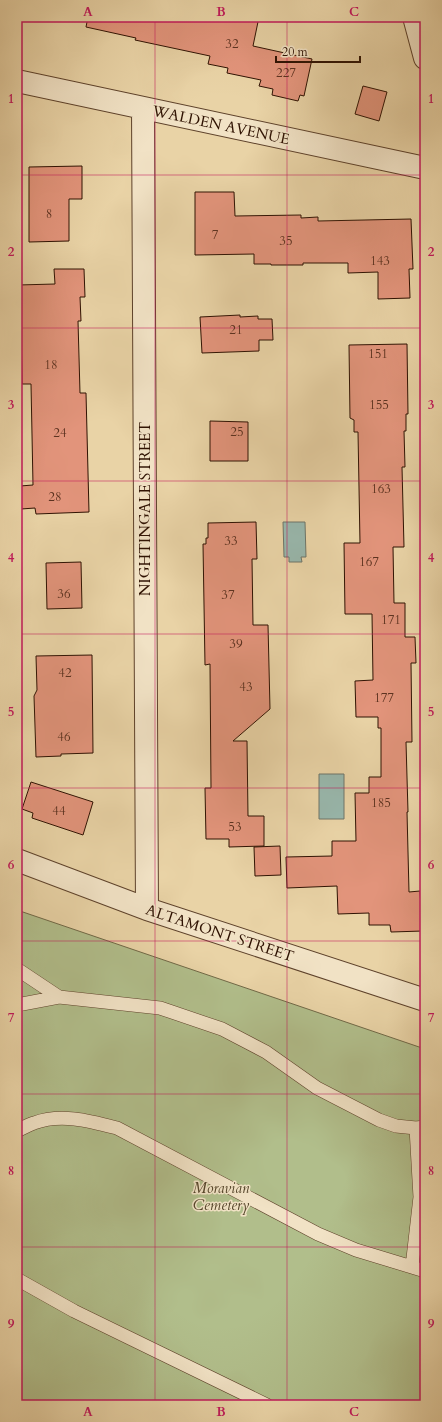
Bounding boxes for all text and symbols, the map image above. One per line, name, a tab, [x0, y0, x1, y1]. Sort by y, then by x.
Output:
text: A	[83, 3, 93, 21]
text: B	[216, 3, 226, 21]
text: C	[349, 3, 359, 21]
house number: 32	[225, 35, 239, 53]
scale bar	[276, 38, 360, 64]
text: 20 m	[282, 44, 309, 60]
house number: 227	[276, 64, 296, 82]
text: 1	[8, 90, 14, 108]
text: 1	[428, 90, 434, 108]
street label: WALDEN AVENUE	[150, 100, 291, 149]
house number: 8	[46, 205, 52, 223]
house number: 7	[212, 226, 219, 244]
house number: 35	[279, 232, 293, 250]
text: 2	[8, 243, 15, 261]
text: 2	[428, 243, 435, 261]
house number: 143	[370, 252, 390, 270]
house number: 21	[229, 321, 243, 339]
house number: 151	[368, 345, 388, 363]
house number: 18	[44, 356, 58, 374]
text: 3	[8, 396, 15, 414]
house number: 155	[369, 396, 389, 414]
text: 3	[428, 396, 435, 414]
street label: NIGHTINGALE STREET	[135, 422, 155, 596]
house number: 25	[230, 423, 244, 441]
house number: 24	[53, 424, 67, 442]
house number: 163	[371, 480, 391, 498]
house number: 28	[48, 488, 62, 506]
house number: 33	[224, 532, 238, 550]
text: 4	[8, 549, 15, 567]
text: 4	[428, 549, 435, 567]
house number: 167	[359, 553, 379, 571]
house number: 36	[57, 585, 71, 603]
house number: 37	[221, 586, 235, 604]
house number: 171	[381, 611, 401, 629]
house number: 39	[229, 635, 243, 653]
house number: 42	[58, 664, 72, 682]
house number: 43	[239, 678, 253, 696]
house number: 177	[374, 689, 394, 707]
text: 5	[8, 703, 14, 721]
text: 5	[428, 703, 434, 721]
house number: 46	[57, 728, 71, 746]
house number: 185	[371, 794, 391, 812]
house number: 44	[52, 802, 66, 820]
house number: 53	[228, 818, 242, 836]
text: 6	[8, 856, 15, 874]
text: 6	[428, 856, 435, 874]
street label: ALTAMONT STREET	[143, 900, 297, 966]
text: 7	[8, 1009, 15, 1027]
text: 7	[428, 1009, 435, 1027]
text: 8	[8, 1162, 14, 1180]
text: 8	[428, 1162, 434, 1180]
park label: Moravian Cemetery	[193, 1178, 250, 1215]
text: 9	[8, 1315, 15, 1333]
text: 9	[428, 1315, 435, 1333]
text: A	[83, 1403, 93, 1421]
text: B	[216, 1403, 226, 1421]
text: C	[349, 1403, 359, 1421]

